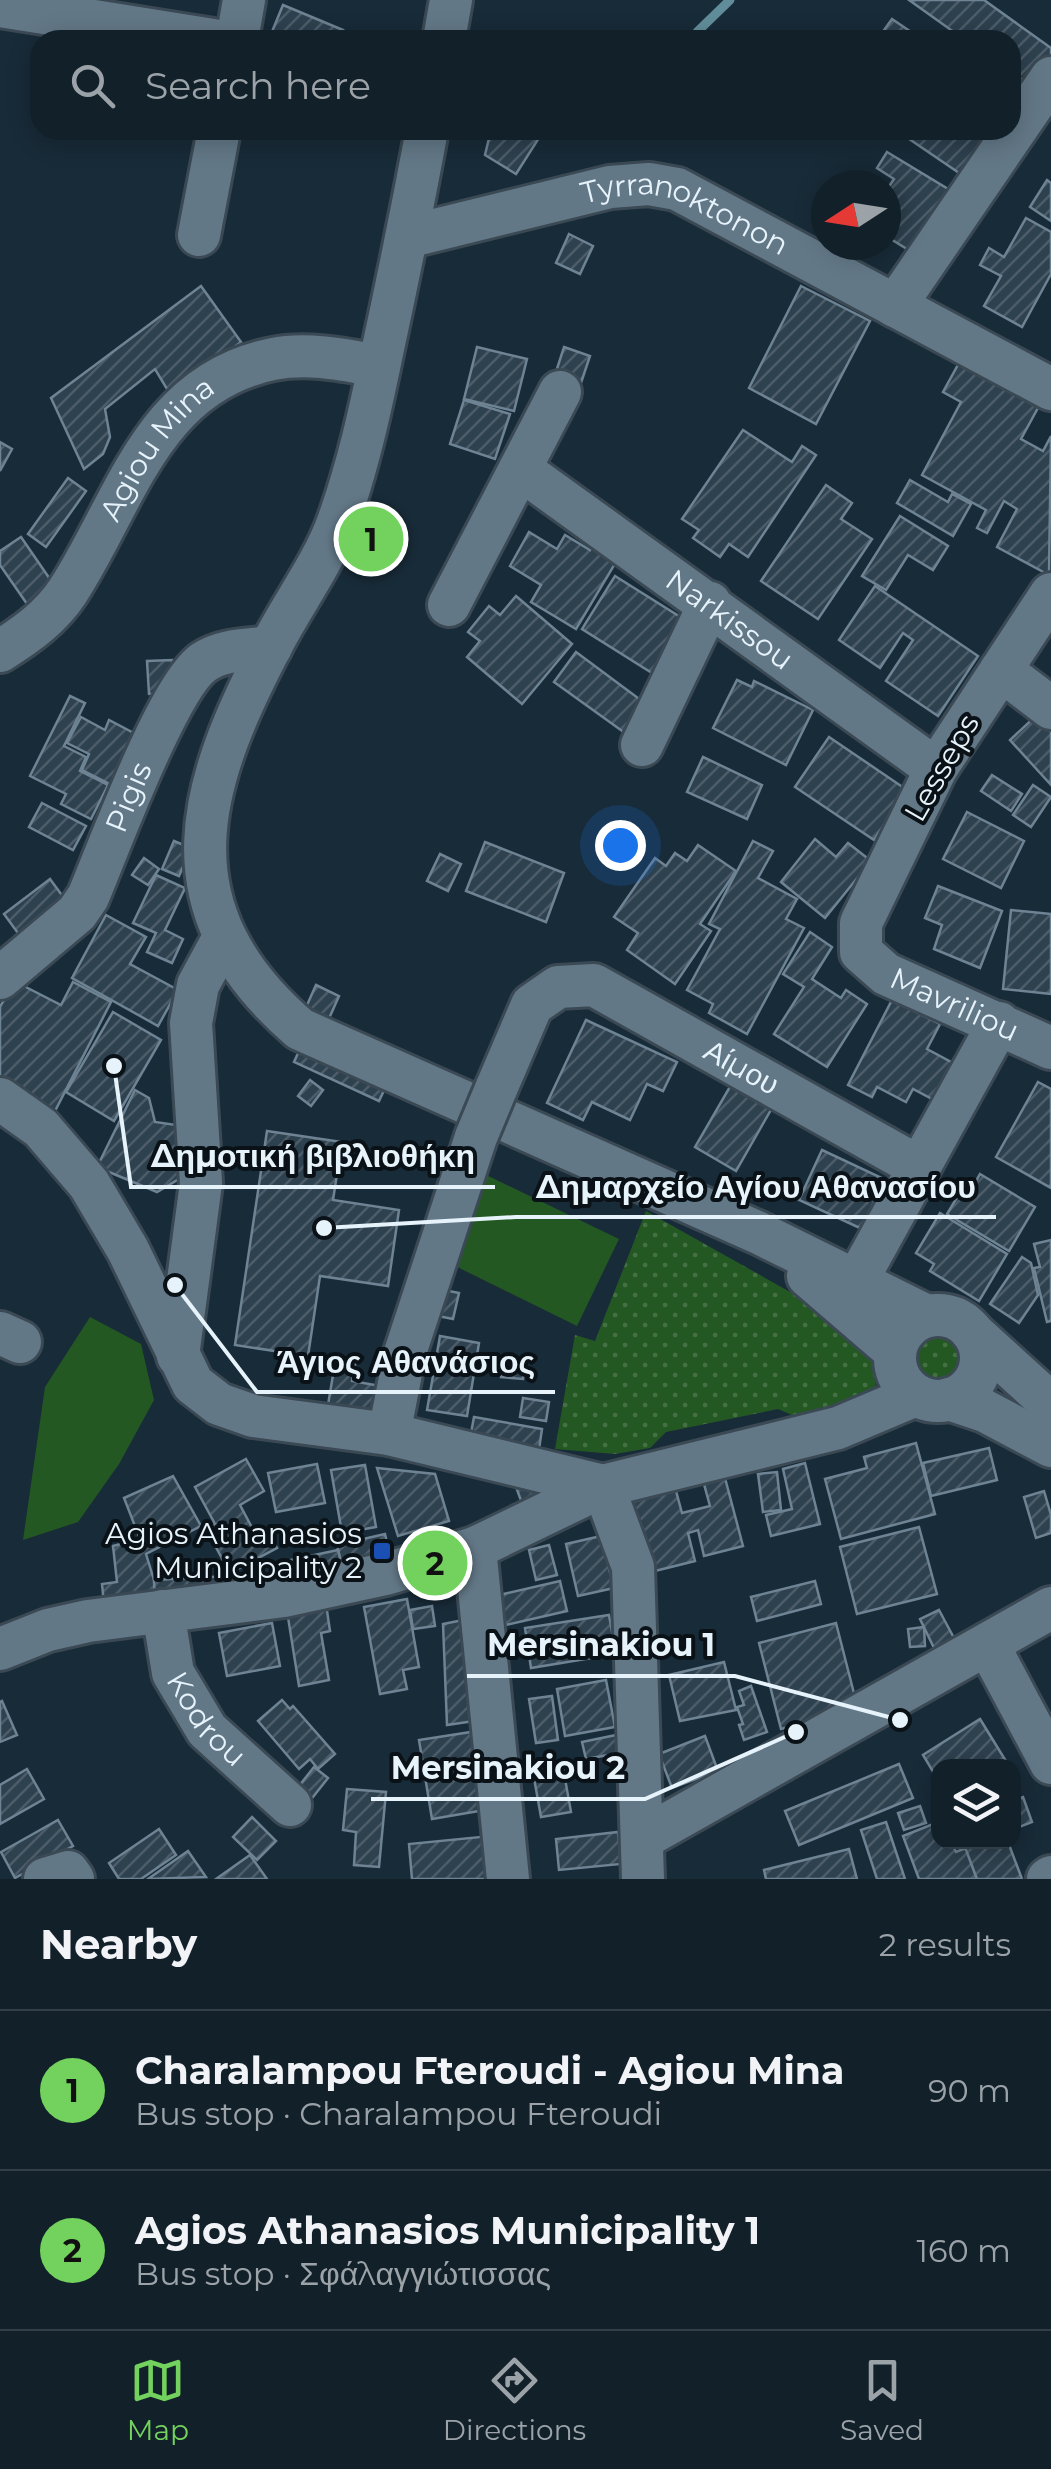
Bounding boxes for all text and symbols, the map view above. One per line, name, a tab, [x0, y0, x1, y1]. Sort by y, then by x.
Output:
search box	[30, 30, 1021, 140]
icon: search	[65, 58, 120, 113]
text: Search here	[145, 62, 371, 109]
street label: Tyrranoktonon	[577, 165, 795, 263]
north arrow	[811, 170, 901, 260]
street label: Agiou Mina	[92, 368, 221, 527]
pin: 1	[338, 502, 404, 576]
street label: Narkissou	[659, 561, 800, 678]
street label: Lesseps	[896, 707, 987, 828]
street label: Pigis	[97, 756, 160, 838]
your location	[595, 820, 646, 871]
street label: Mavriliou	[884, 959, 1025, 1049]
street label: Αίμου	[698, 1031, 786, 1103]
callout: Δημοτική βιβλιοθήκη	[131, 1125, 495, 1187]
text: Δημοτική βιβλιοθήκη	[150, 1136, 475, 1175]
callout: Δημαρχείο Αγίου Αθανασίου	[516, 1155, 996, 1217]
text: Δημαρχείο Αγίου Αθανασίου	[535, 1167, 976, 1206]
callout: Άγιος Αθανάσιος	[257, 1330, 555, 1392]
text: Άγιος Αθανάσιος	[277, 1342, 535, 1381]
place label: Agios Athanasios Municipality 2	[105, 1515, 362, 1586]
pin: 2	[402, 1526, 468, 1600]
marker: Agios Athanasios Municipality 2	[371, 1540, 393, 1562]
callout: Mersinakiou 1	[467, 1614, 735, 1676]
text: Mersinakiou 1	[487, 1625, 715, 1664]
street label: Kodrou	[159, 1665, 254, 1774]
callout: Mersinakiou 2	[371, 1737, 645, 1799]
text: Mersinakiou 2	[391, 1748, 625, 1787]
map controls	[931, 1759, 1021, 1849]
button: layers	[931, 1759, 1021, 1849]
text: Nearby	[40, 1918, 197, 1970]
text: 2 results	[879, 1925, 1011, 1964]
text: Charalampou Fteroudi - Agiou Mina	[135, 2047, 845, 2094]
text: 1	[66, 2071, 79, 2110]
text: 90 m	[928, 2071, 1011, 2110]
text: Bus stop · Charalampou Fteroudi	[135, 2094, 662, 2133]
text: Agios Athanasios Municipality 1	[135, 2207, 760, 2254]
text: 2	[63, 2231, 82, 2270]
text: 160 m	[916, 2231, 1011, 2270]
text: Bus stop · Σφάλαγγιώτισσας	[135, 2254, 551, 2293]
tab: Map	[127, 2353, 189, 2447]
tab: Directions	[443, 2353, 586, 2447]
tab: Saved	[840, 2353, 924, 2447]

